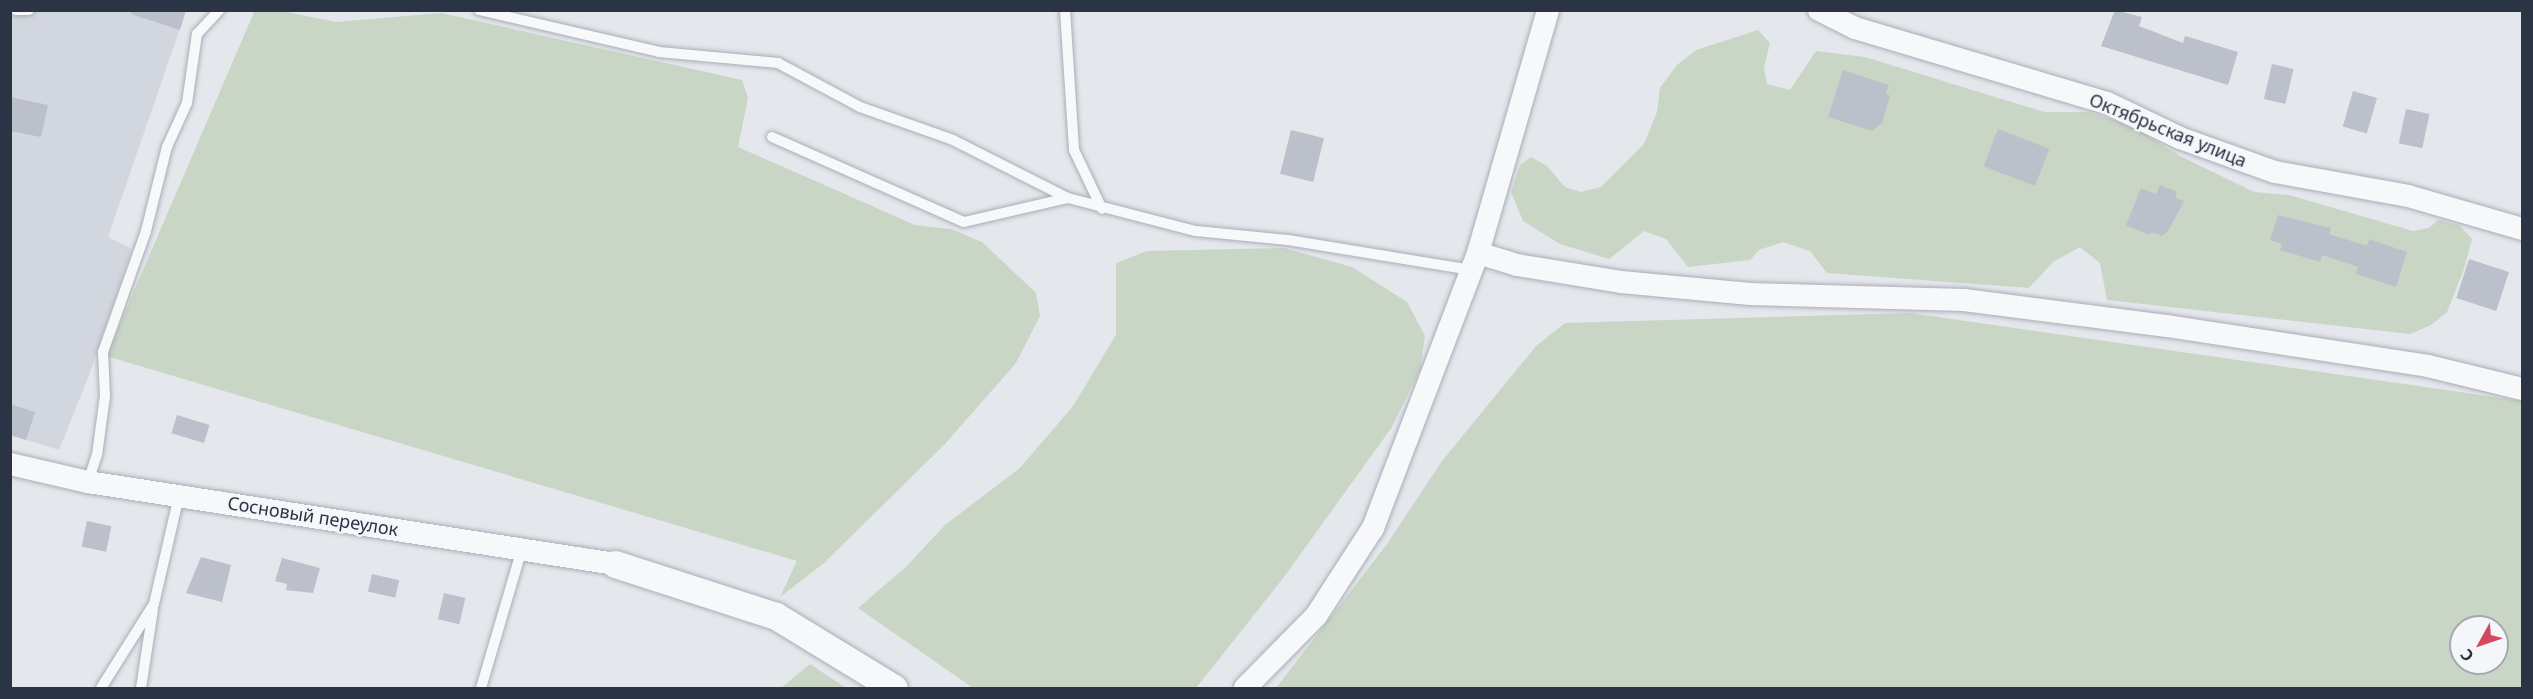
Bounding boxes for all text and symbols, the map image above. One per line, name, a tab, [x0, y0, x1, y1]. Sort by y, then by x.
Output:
street label: Октябрьская улица	[2086, 89, 2250, 171]
street label: Сосновый переулок	[226, 492, 400, 540]
north arrow	[2449, 615, 2509, 675]
text: С	[2455, 644, 2478, 666]

